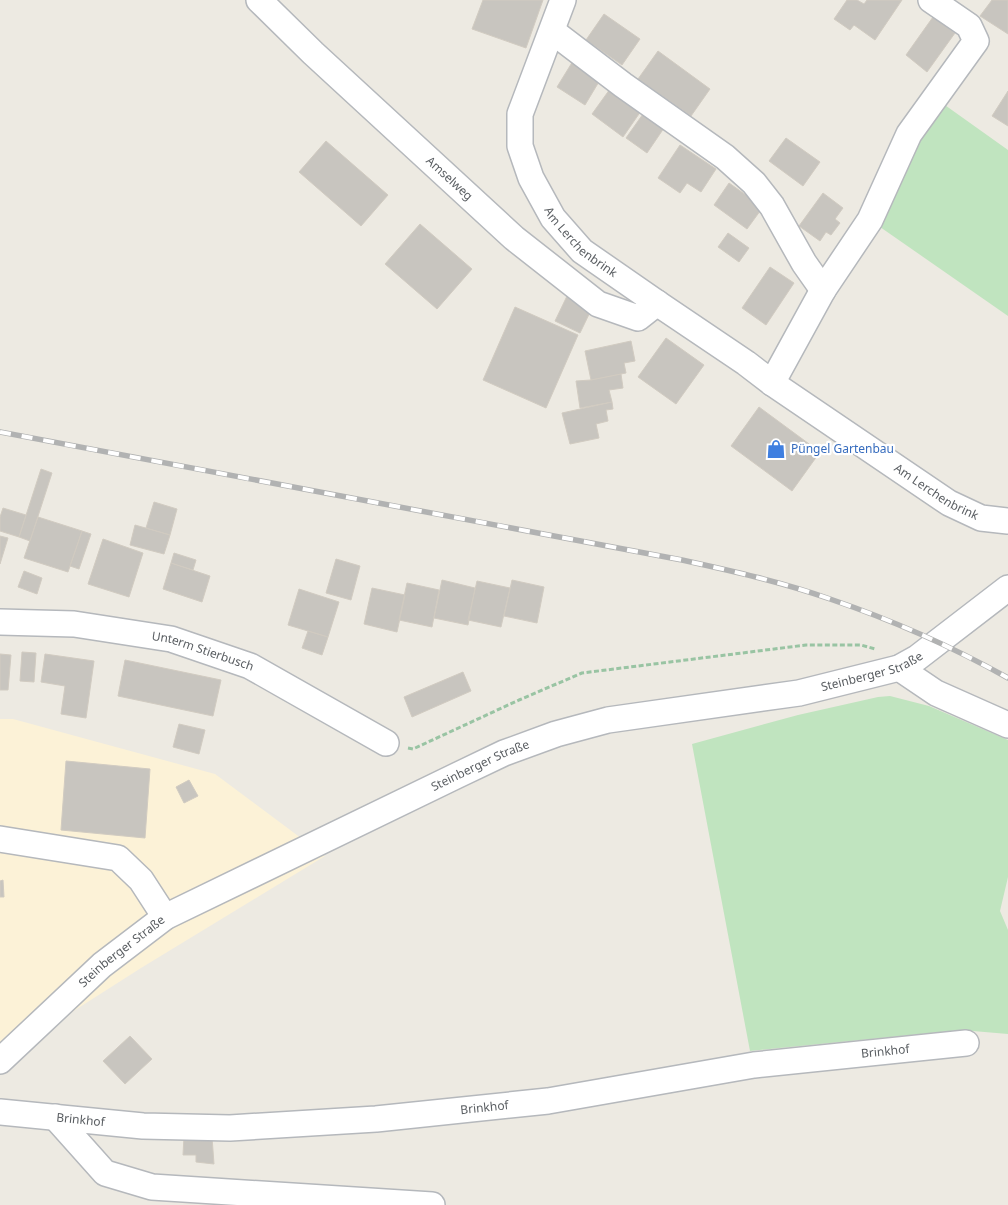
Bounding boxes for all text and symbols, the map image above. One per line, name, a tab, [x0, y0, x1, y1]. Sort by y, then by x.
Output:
street label: Amselweg	[423, 152, 477, 204]
street label: Am Lerchenbrink	[540, 204, 621, 281]
shop icon: Püngel Gartenbau	[765, 438, 787, 460]
place label: Püngel Gartenbau	[791, 440, 894, 457]
street label: Am Lerchenbrink	[891, 459, 982, 524]
street label: Unterm Stierbusch	[151, 627, 256, 675]
street label: Steinberger Straße	[819, 647, 926, 695]
street label: Steinberger Straße	[428, 735, 532, 795]
street label: Steinberger Straße	[75, 911, 168, 991]
street label: Brinkhof	[860, 1040, 911, 1062]
street label: Brinkhof	[459, 1096, 510, 1118]
street label: Brinkhof	[56, 1109, 107, 1130]

